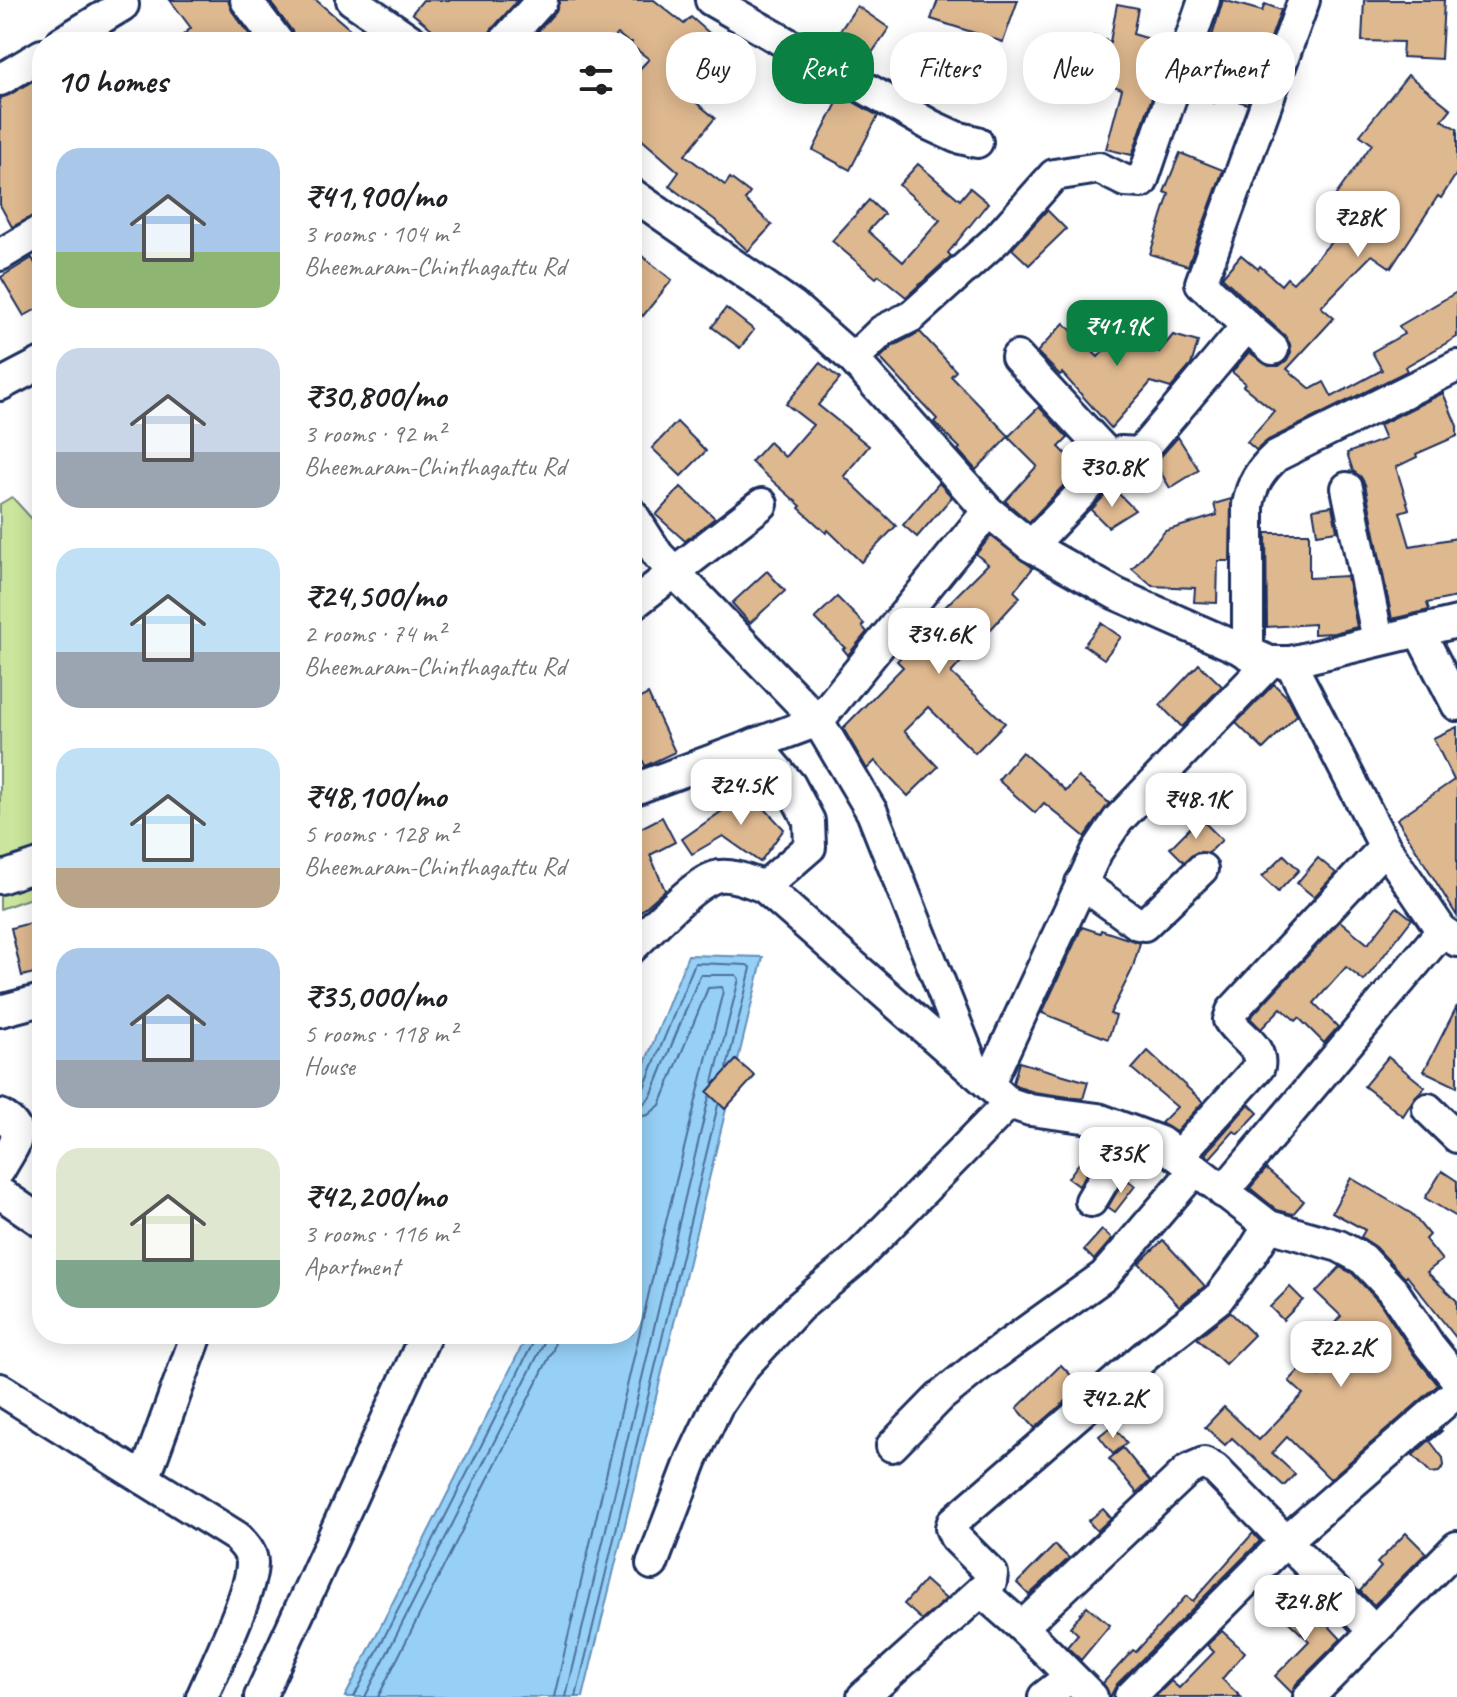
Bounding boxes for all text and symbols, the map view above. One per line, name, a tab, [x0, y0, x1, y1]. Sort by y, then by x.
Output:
chip: Buy	[666, 32, 756, 104]
chip: Rent	[772, 32, 874, 104]
chip: Filters	[890, 32, 1007, 104]
chip: New	[1023, 32, 1120, 104]
chip: Apartment	[1136, 32, 1295, 104]
icon: filters	[574, 58, 618, 102]
text: 10 homes	[56, 59, 167, 102]
text: ₹41,900/mo	[304, 174, 446, 217]
icon: home	[120, 180, 216, 276]
pin: ₹28K	[1311, 191, 1405, 259]
text: ₹28K	[1334, 200, 1382, 233]
text: 3 rooms · 104 m²	[304, 217, 456, 250]
text: Bheemaram-Chinthagattu Rd	[304, 250, 566, 283]
pin: ₹41.9K	[1052, 300, 1182, 368]
text: ₹41.9K	[1085, 309, 1149, 342]
text: ₹30,800/mo	[304, 374, 446, 417]
icon: home	[120, 380, 216, 476]
text: 3 rooms · 92 m²	[304, 417, 445, 450]
pin: ₹30.8K	[1047, 441, 1177, 509]
text: Bheemaram-Chinthagattu Rd	[304, 450, 566, 483]
text: ₹30.8K	[1079, 450, 1145, 483]
text: ₹24,500/mo	[304, 574, 446, 617]
icon: home	[120, 580, 216, 676]
pin: ₹34.6K	[874, 608, 1004, 676]
text: 2 rooms · 74 m²	[304, 617, 445, 650]
text: ₹34.6K	[906, 617, 972, 650]
text: Bheemaram-Chinthagattu Rd	[304, 650, 566, 683]
pin: ₹24.5K	[676, 759, 806, 827]
text: ₹24.5K	[709, 768, 773, 801]
pin: ₹48.1K	[1131, 773, 1261, 841]
text: ₹48,100/mo	[304, 774, 446, 817]
icon: home	[120, 780, 216, 876]
text: ₹48.1K	[1163, 782, 1229, 815]
text: 5 rooms · 128 m²	[304, 817, 456, 850]
text: Bheemaram-Chinthagattu Rd	[304, 850, 566, 883]
text: ₹35,000/mo	[304, 974, 446, 1017]
icon: home	[120, 980, 216, 1076]
text: 5 rooms · 118 m²	[304, 1017, 456, 1050]
text: House	[304, 1050, 355, 1083]
pin: ₹35K	[1074, 1127, 1168, 1195]
text: ₹35K	[1097, 1136, 1145, 1169]
text: ₹42,200/mo	[304, 1174, 446, 1217]
icon: home	[120, 1180, 216, 1276]
text: 3 rooms · 116 m²	[304, 1217, 456, 1250]
text: Apartment	[304, 1250, 400, 1283]
pin: ₹22.2K	[1276, 1321, 1406, 1389]
text: ₹22.2K	[1308, 1330, 1374, 1363]
pin: ₹42.2K	[1048, 1372, 1178, 1440]
text: ₹42.2K	[1080, 1381, 1146, 1414]
pin: ₹24.8K	[1240, 1575, 1370, 1643]
text: ₹24.8K	[1272, 1584, 1338, 1617]

